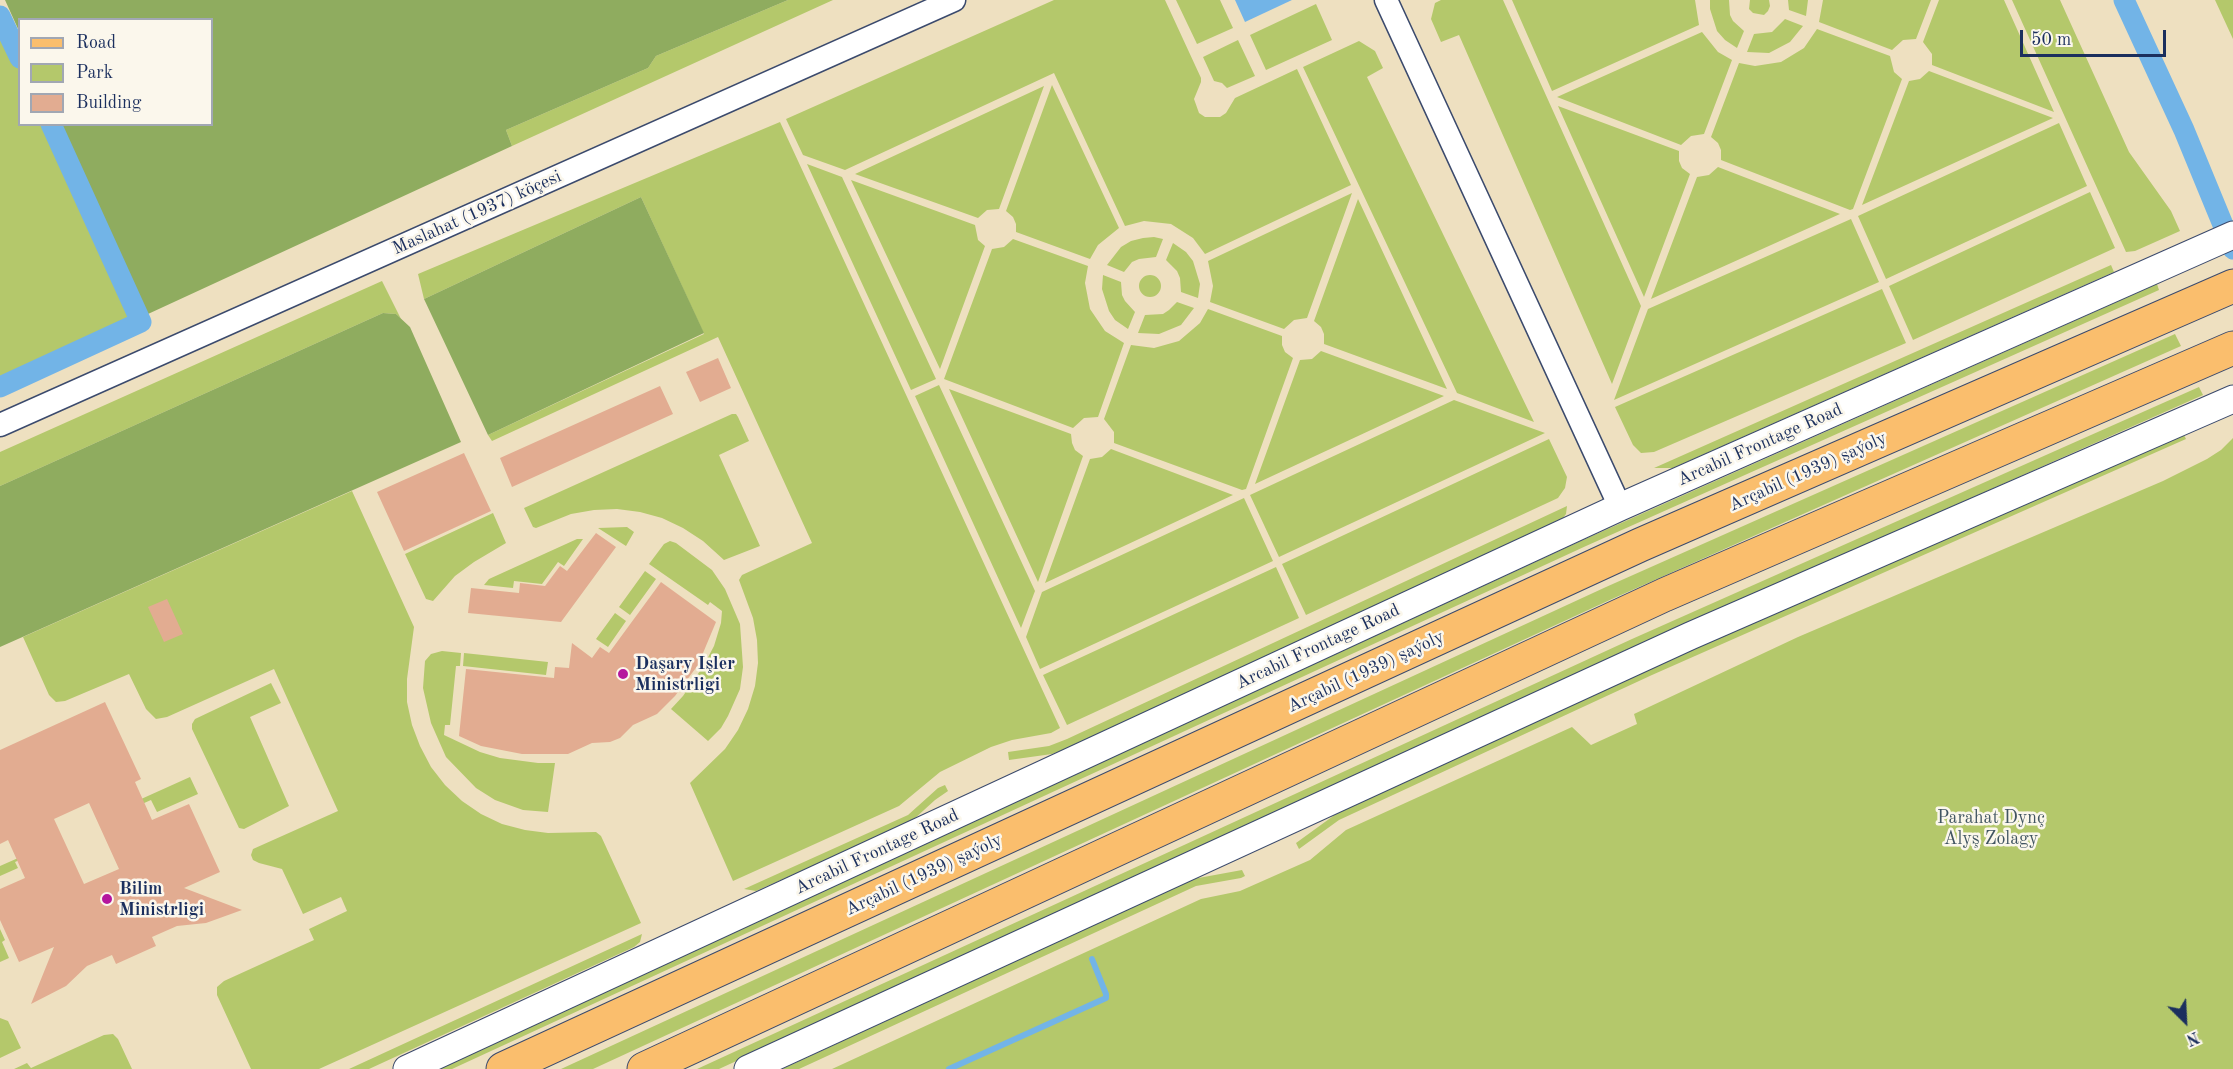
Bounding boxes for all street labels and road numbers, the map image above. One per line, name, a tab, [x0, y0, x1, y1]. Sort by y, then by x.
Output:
street label: Maslahat (1937) köçesi	[389, 166, 565, 260]
street label: Arcabil Frontage Road	[1674, 399, 1846, 491]
street label: Arçabil (1939) şaýoly	[1726, 427, 1890, 517]
street label: Arcabil Frontage Road	[1233, 600, 1403, 694]
street label: Arçabil (1939) şaýoly	[1284, 626, 1448, 718]
street label: Arcabil Frontage Road	[792, 805, 962, 899]
street label: Arçabil (1939) şaýoly	[842, 829, 1006, 921]

